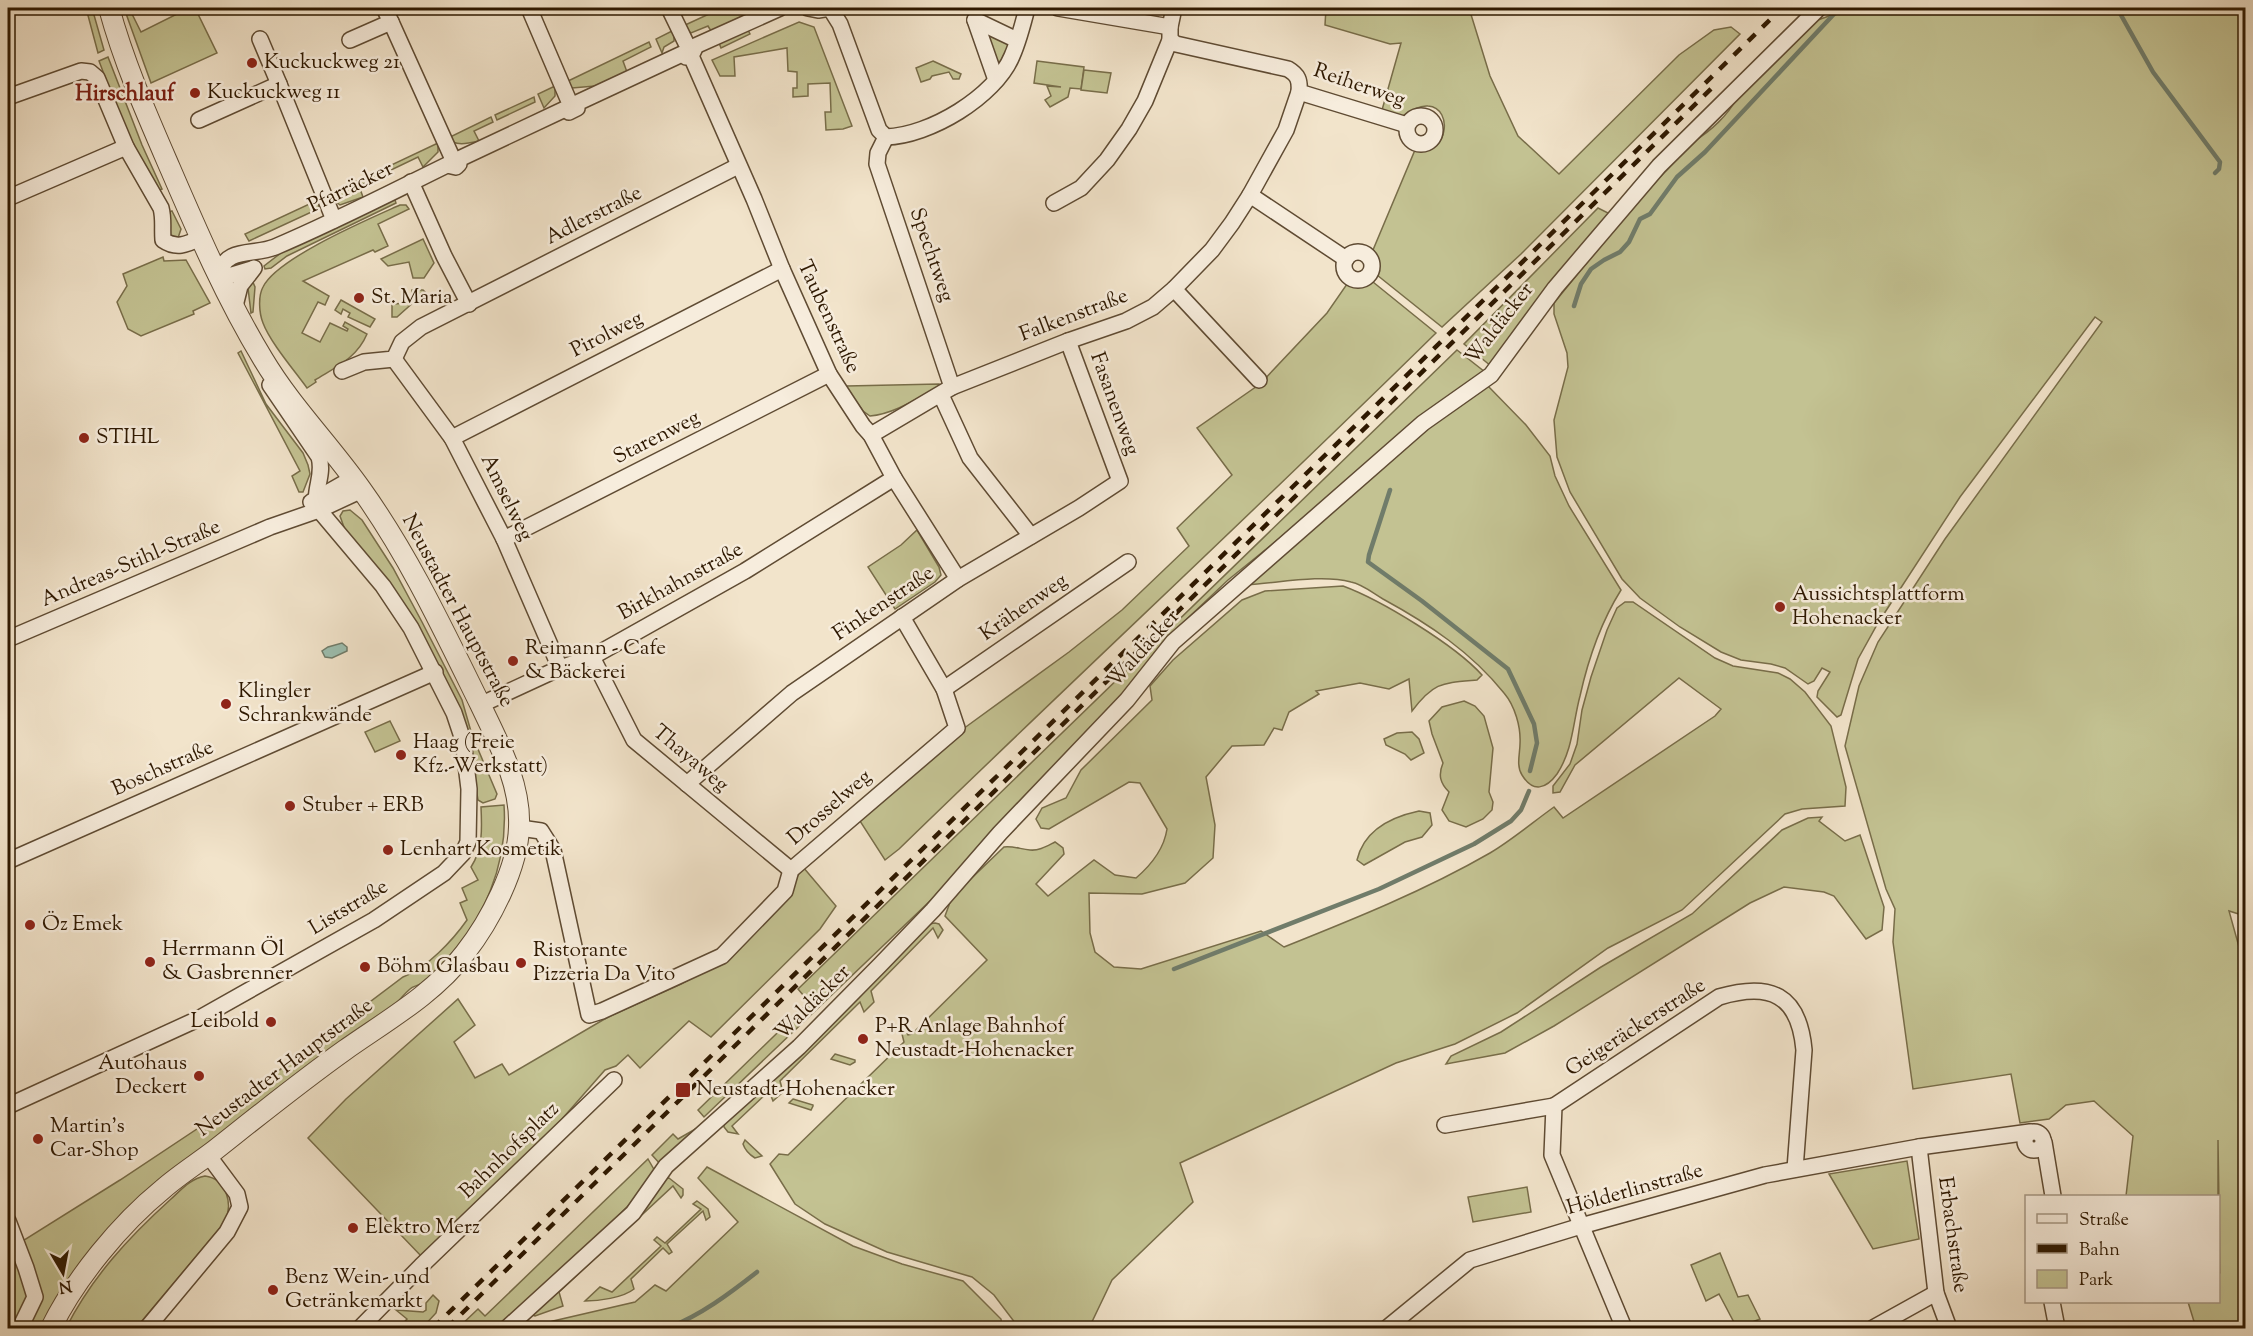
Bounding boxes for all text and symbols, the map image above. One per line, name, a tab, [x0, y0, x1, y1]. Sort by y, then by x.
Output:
place label: Kuckuckweg 21	[264, 48, 400, 78]
marker: Kuckuckweg 21	[245, 56, 259, 70]
street label: Reiherweg	[1309, 56, 1409, 116]
place label: Kuckuckweg 11	[207, 78, 340, 108]
district label: Hirschlauf	[75, 79, 176, 111]
marker: Kuckuckweg 11	[188, 86, 202, 100]
street label: Pfarräcker	[303, 154, 399, 222]
street label: Adlerstraße	[540, 179, 648, 253]
street label: Spechtweg	[901, 204, 961, 306]
street label: Taubenstraße	[789, 256, 867, 378]
street label: Waldäcker	[1458, 277, 1542, 371]
street label: Falkenstraße	[1015, 282, 1133, 350]
place label: St. Maria	[371, 283, 453, 313]
marker: St. Maria	[352, 291, 366, 305]
street label: Pirolweg	[566, 304, 648, 366]
street label: Fasanenweg	[1081, 348, 1147, 460]
street label: Starenweg	[608, 403, 706, 473]
place label: STIHL	[96, 423, 160, 453]
marker: STIHL	[77, 431, 91, 445]
street label: Amselweg	[472, 450, 540, 546]
street label: Neustadter Hauptstraße	[393, 509, 521, 713]
street label: Andreas-Stihl-Straße	[37, 513, 225, 615]
street label: Birkhahnstraße	[613, 535, 749, 629]
street label: Finkenstraße	[827, 559, 941, 649]
street label: Krähenweg	[974, 567, 1074, 649]
place label: Aussichtsplattform Hohenacker	[1792, 580, 1965, 634]
marker: Aussichtsplattform Hohenacker	[1773, 600, 1787, 614]
street label: Waldäcker	[1100, 603, 1188, 695]
place label: Reimann - Cafe & Bäckerei	[525, 634, 666, 688]
marker: Reimann - Cafe & Bäckerei	[506, 654, 520, 668]
place label: Klingler Schrankwände	[238, 677, 372, 731]
marker: Klingler Schrankwände	[219, 697, 233, 711]
street label: Thayaweg	[645, 718, 735, 800]
place label: Haag (Freie Kfz.-Werkstatt)	[413, 728, 548, 782]
street label: Boschstraße	[107, 733, 219, 805]
marker: Haag (Freie Kfz.-Werkstatt)	[394, 748, 408, 762]
street label: Drosselweg	[781, 763, 879, 853]
place label: Stuber + ERB	[302, 791, 424, 821]
marker: Stuber + ERB	[283, 799, 297, 813]
place label: Lenhart Kosmetik	[400, 835, 562, 865]
marker: Lenhart Kosmetik	[381, 843, 395, 857]
street label: Liststraße	[304, 873, 394, 943]
place label: Öz Emek	[42, 910, 124, 940]
marker: Öz Emek	[23, 918, 37, 932]
place label: Herrmann Öl & Gasbrenner	[162, 935, 293, 989]
place label: Ristorante Pizzeria Da Vito	[533, 936, 675, 990]
place label: Böhm Glasbau	[377, 952, 510, 982]
marker: Herrmann Öl & Gasbrenner	[143, 955, 157, 969]
marker: Ristorante Pizzeria Da Vito	[514, 956, 528, 970]
street label: Waldäcker	[768, 958, 858, 1048]
marker: Böhm Glasbau	[358, 960, 372, 974]
street label: Geigeräckerstraße	[1560, 971, 1712, 1085]
street label: Neustadter Hauptstraße	[190, 991, 380, 1145]
place label: Leibold	[190, 1007, 259, 1037]
place label: P+R Anlage Bahnhof Neustadt-Hohenacker	[875, 1012, 1074, 1066]
marker: Leibold	[264, 1015, 278, 1029]
marker: P+R Anlage Bahnhof Neustadt-Hohenacker	[856, 1032, 870, 1046]
place label: Autohaus Deckert	[98, 1049, 187, 1103]
marker: Autohaus Deckert	[192, 1069, 206, 1083]
place label: Neustadt-Hohenacker	[696, 1075, 895, 1105]
marker: Neustadt-Hohenacker	[674, 1081, 692, 1099]
street label: Bahnhofsplatz	[453, 1095, 567, 1207]
place label: Martin's Car-Shop	[50, 1112, 139, 1166]
marker: Martin's Car-Shop	[31, 1132, 45, 1146]
street label: Hölderlinstraße	[1563, 1156, 1707, 1224]
street label: Erbachstraße	[1929, 1175, 1975, 1295]
legend	[2025, 1195, 2220, 1303]
text: Straße	[2079, 1208, 2129, 1234]
place label: Elektro Merz	[365, 1213, 480, 1243]
marker: Elektro Merz	[346, 1221, 360, 1235]
text: Bahn	[2079, 1238, 2120, 1264]
north arrow	[33, 1243, 93, 1303]
place label: Benz Wein- und Getränkemarkt	[285, 1263, 430, 1317]
text: Park	[2079, 1268, 2114, 1294]
text: N	[57, 1273, 73, 1298]
marker: Benz Wein- und Getränkemarkt	[266, 1283, 280, 1297]

